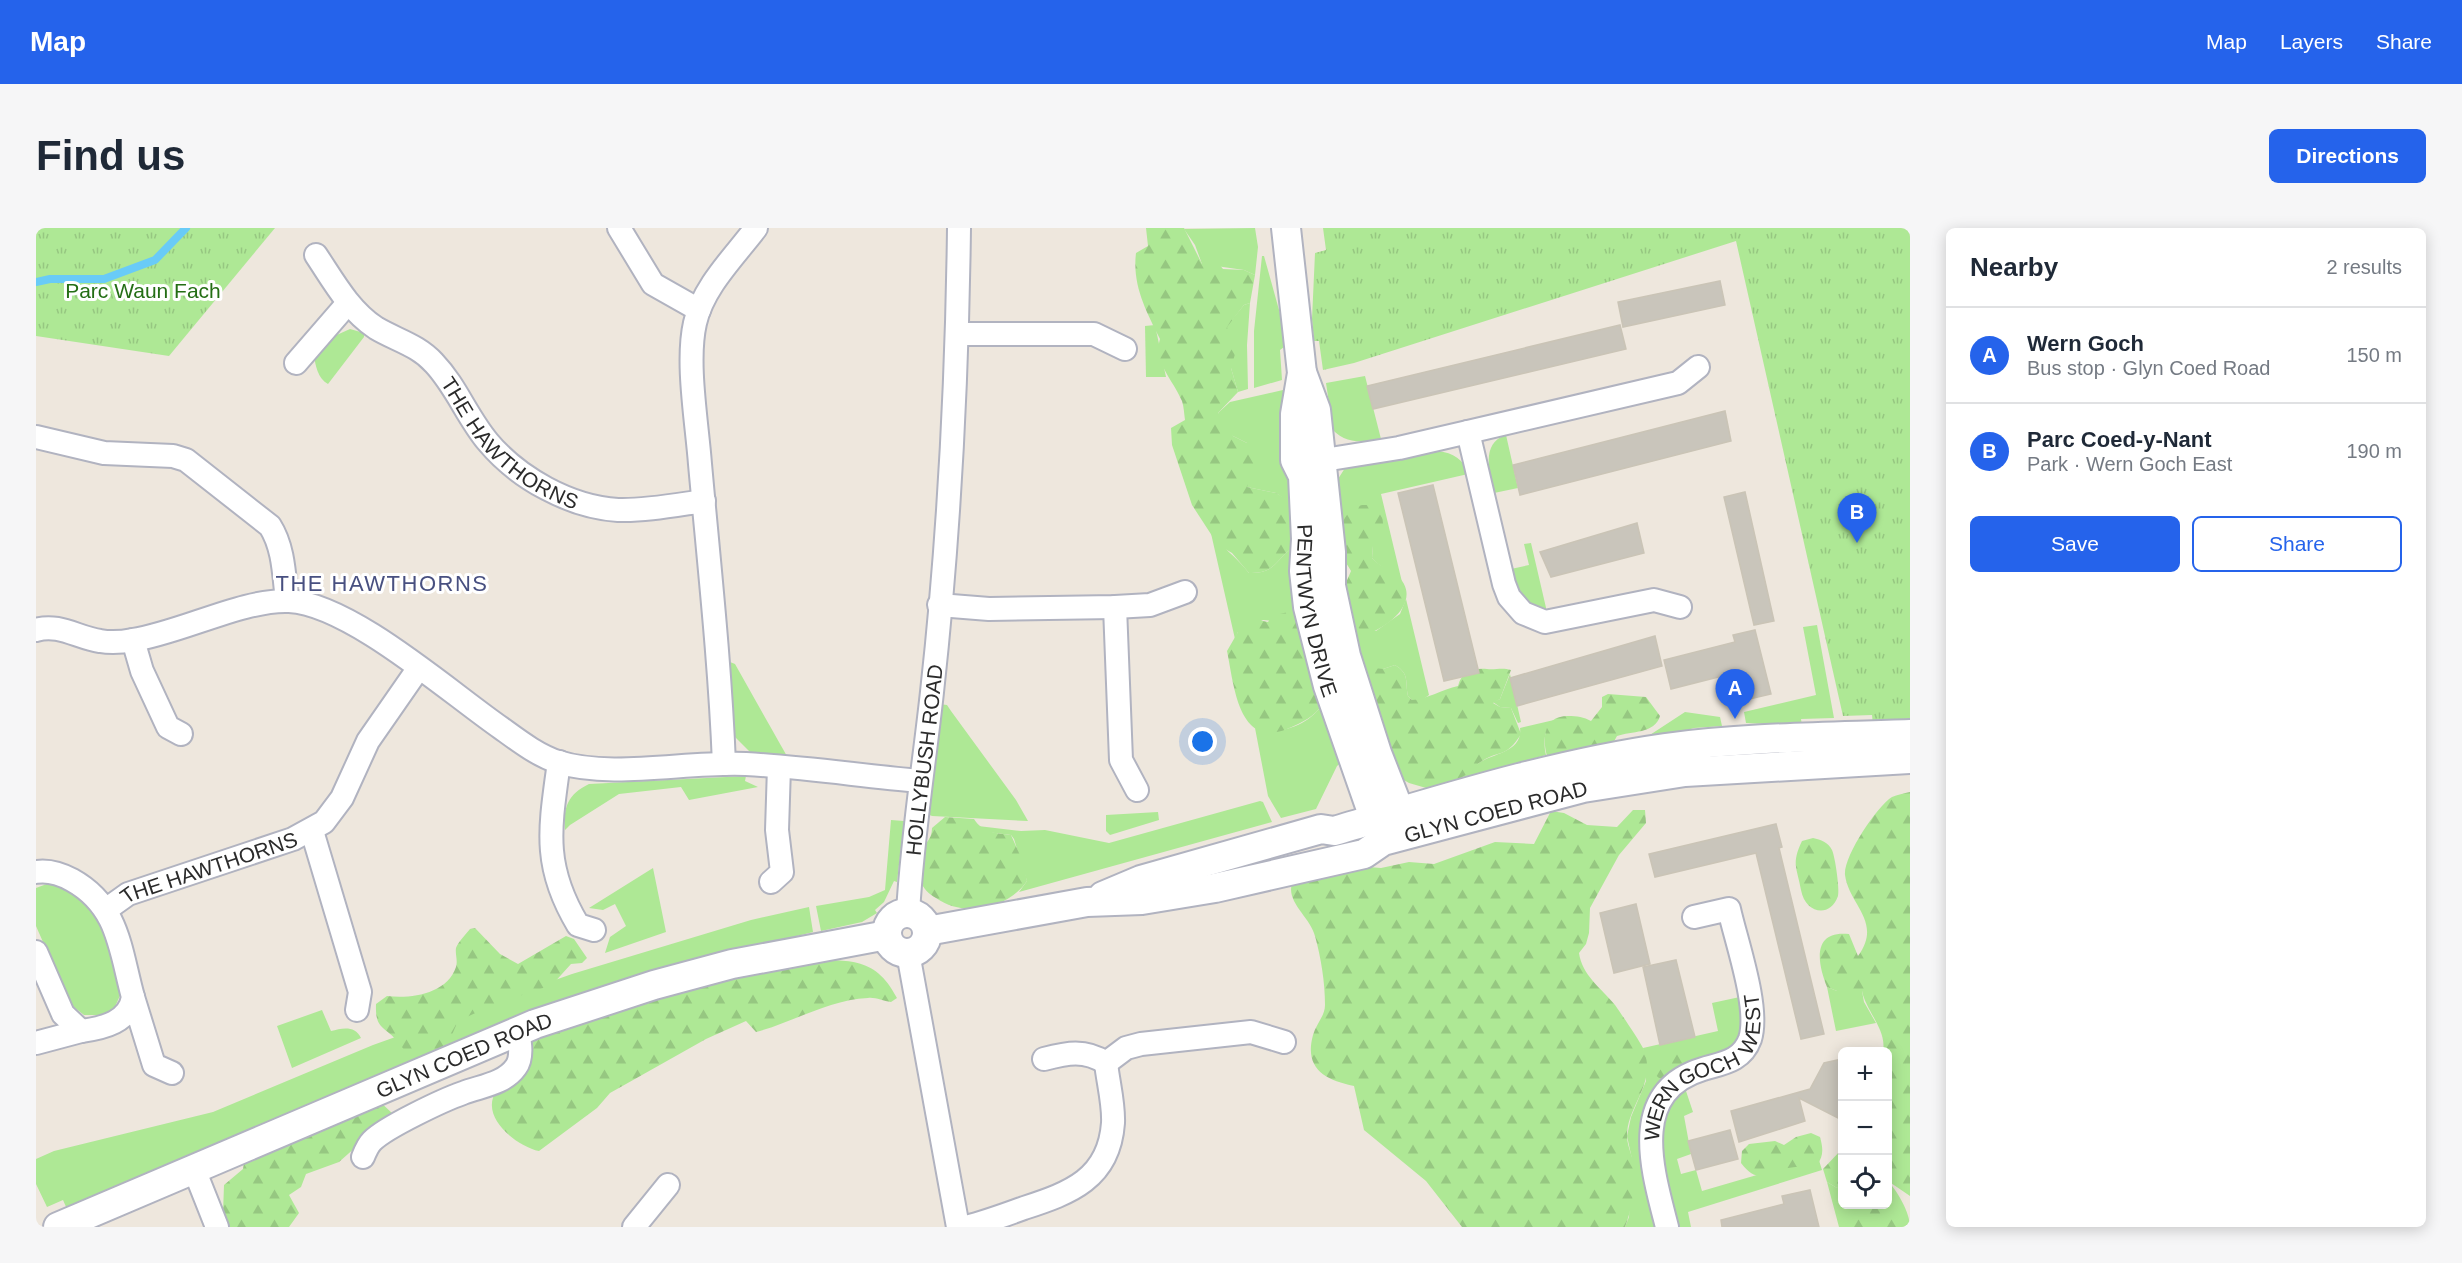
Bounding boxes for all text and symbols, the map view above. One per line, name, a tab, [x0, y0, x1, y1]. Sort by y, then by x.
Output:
text: Map	[30, 26, 86, 57]
text: Map	[2206, 30, 2247, 53]
text: Layers	[2280, 30, 2343, 53]
text: Share	[2376, 30, 2432, 53]
button: Directions	[2269, 129, 2426, 183]
text: Find us	[36, 132, 185, 179]
text: Nearby	[1970, 252, 2058, 282]
text: 2 results	[2326, 256, 2402, 278]
park label: Parc Waun Fach	[65, 279, 221, 302]
text: Wern Goch	[2027, 331, 2144, 356]
text: A	[1982, 344, 1997, 366]
text: 150 m	[2346, 344, 2402, 366]
text: Bus stop · Glyn Coed Road	[2027, 357, 2270, 379]
street label: THE HAWTHORNS	[437, 372, 582, 513]
text: Parc Coed-y-Nant	[2027, 427, 2212, 452]
text: B	[1982, 440, 1997, 462]
text: 190 m	[2346, 440, 2402, 462]
text: Park · Wern Goch East	[2027, 453, 2232, 475]
pin: B	[1838, 494, 1876, 543]
button: Save	[1970, 516, 2180, 572]
button: Share	[2192, 516, 2402, 572]
street label: PENTWYN DRIVE	[1292, 523, 1342, 700]
district label: THE HAWTHORNS	[275, 571, 489, 596]
street label: HOLLYBUSH ROAD	[901, 663, 946, 857]
pin: A	[1716, 670, 1754, 719]
your location	[1188, 727, 1217, 756]
street label: GLYN COED ROAD	[1401, 776, 1590, 846]
street label: THE HAWTHORNS	[115, 827, 300, 908]
street label: WERN GOCH WEST	[1639, 992, 1764, 1141]
street label: GLYN COED ROAD	[372, 1008, 555, 1102]
map controls	[1838, 1047, 1892, 1209]
button: +	[1838, 1047, 1892, 1101]
button: −	[1838, 1101, 1892, 1155]
button: locate	[1838, 1155, 1892, 1209]

